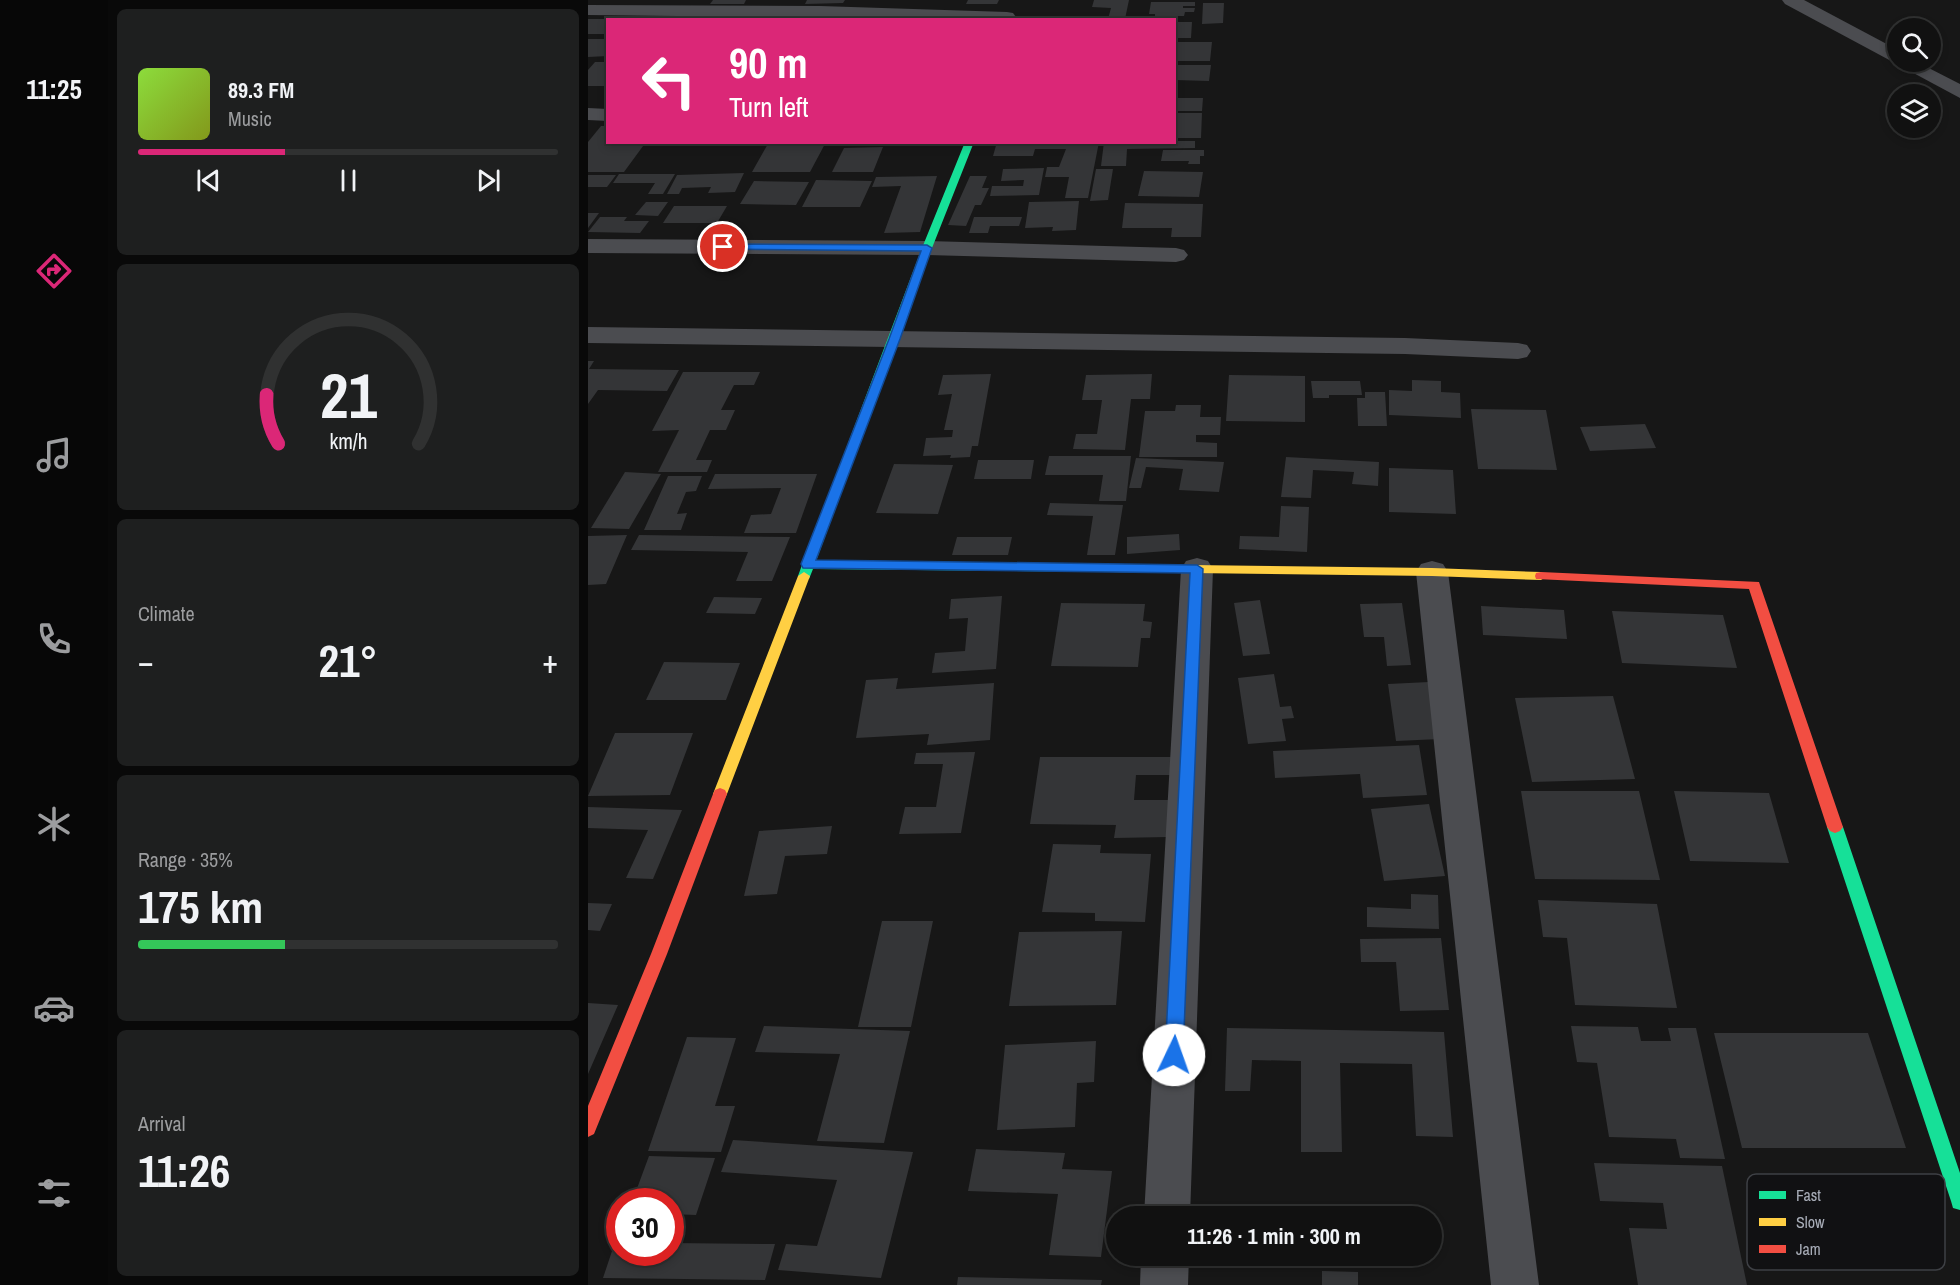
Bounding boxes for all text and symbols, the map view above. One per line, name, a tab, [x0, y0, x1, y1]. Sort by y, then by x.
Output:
map controls	[1887, 18, 1941, 138]
button: search	[1887, 18, 1941, 72]
text: 90 m	[729, 35, 808, 91]
icon: left	[630, 42, 708, 120]
text: 11:25	[26, 71, 82, 107]
text: 89.3 FM	[228, 75, 294, 105]
button: layers	[1887, 84, 1941, 138]
text: Turn left	[729, 89, 808, 125]
text: Music	[228, 105, 272, 132]
icon: previous	[192, 164, 225, 197]
icon: pause	[332, 164, 365, 197]
icon: next	[472, 164, 505, 197]
pin	[697, 221, 748, 272]
icon: arrive	[706, 230, 739, 263]
icon: directions	[33, 250, 75, 292]
text: 21	[320, 353, 377, 437]
text: km/h	[329, 428, 367, 457]
icon: music	[33, 434, 75, 476]
text: Climate	[138, 600, 195, 627]
icon: phone	[33, 618, 75, 660]
text: 21°	[318, 630, 378, 691]
text: −	[138, 639, 154, 683]
text: +	[542, 639, 558, 683]
icon: climate	[33, 803, 75, 845]
text: Range · 35%	[138, 846, 233, 873]
text: 175 km	[138, 876, 263, 937]
icon: car	[33, 987, 75, 1029]
position arrow	[1142, 1023, 1206, 1087]
text: Arrival	[138, 1110, 185, 1137]
text: 11:26	[138, 1140, 230, 1201]
icon: filters	[33, 1172, 75, 1214]
legend	[1747, 1174, 1945, 1270]
text: Fast	[1796, 1184, 1821, 1206]
speed limit sign: 30	[606, 1188, 684, 1266]
text: Slow	[1796, 1211, 1825, 1233]
text: 11:26 · 1 min · 300 m	[1187, 1221, 1361, 1251]
text: Jam	[1796, 1238, 1821, 1260]

